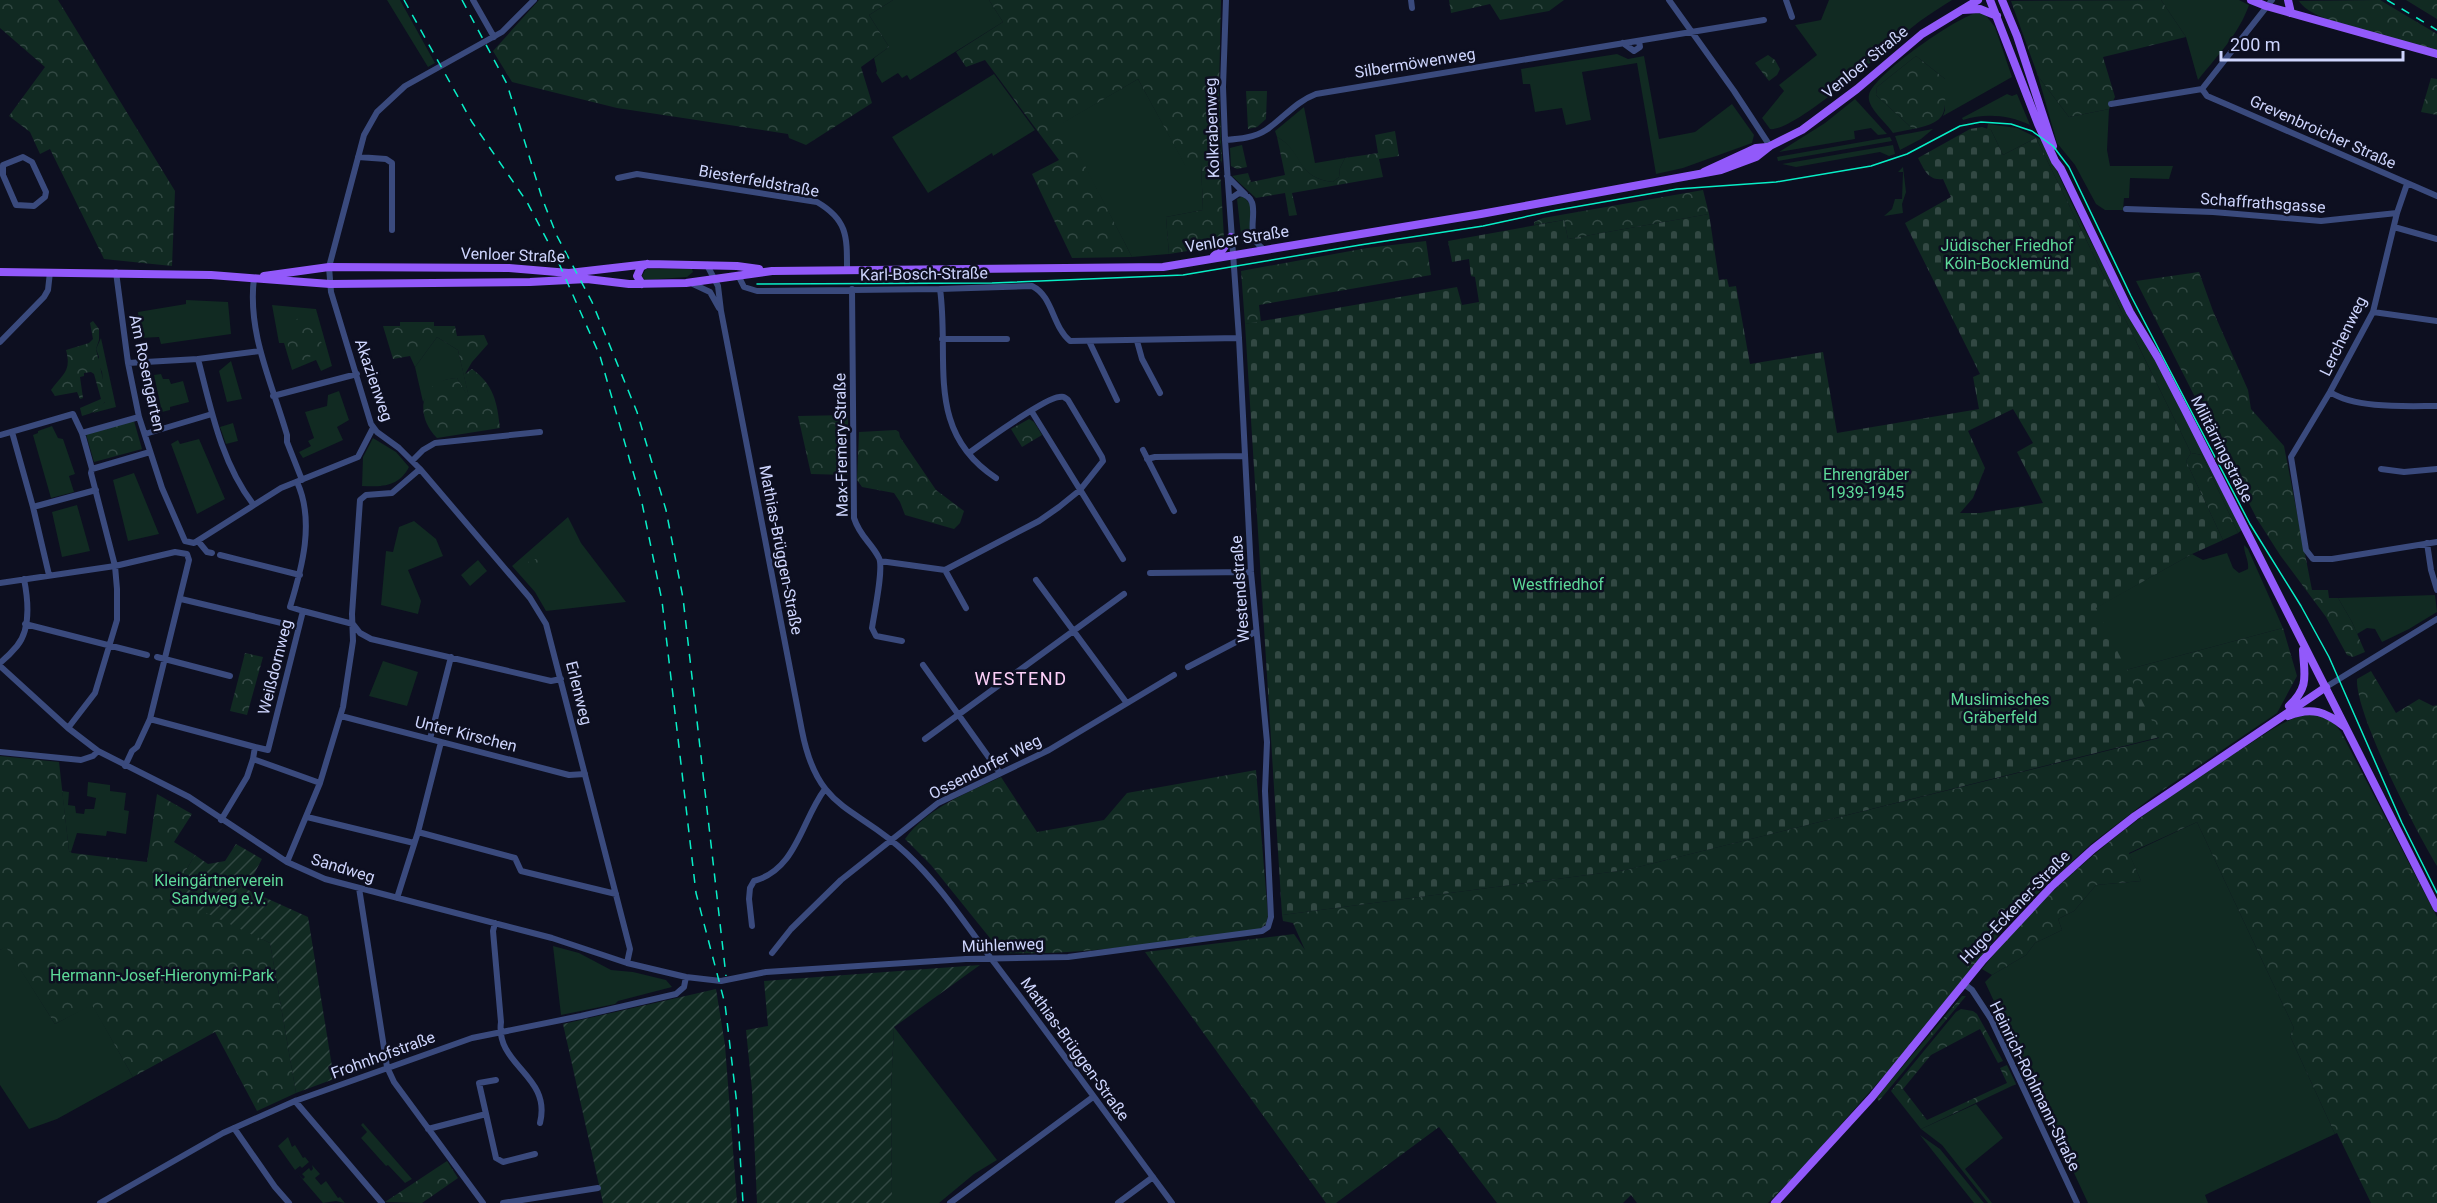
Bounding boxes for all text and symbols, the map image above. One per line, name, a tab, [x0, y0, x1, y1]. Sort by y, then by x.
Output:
street label: Venloer Straße	[1818, 22, 1912, 102]
scale bar	[2221, 24, 2402, 62]
text: 200 m	[2230, 34, 2281, 55]
street label: Silbermöwenweg	[1353, 44, 1477, 82]
street label: Kolkrabenweg	[1201, 77, 1223, 179]
street label: Grevenbroicher Straße	[2247, 91, 2399, 173]
street label: Biesterfeldstraße	[697, 161, 821, 201]
street label: Schaffrathsgasse	[2200, 189, 2326, 217]
street label: Venloer Straße	[1184, 221, 1290, 257]
park label: Jüdischer Friedhof Köln-Bocklemünd	[1941, 236, 2074, 273]
street label: Venloer Straße	[460, 244, 566, 266]
street label: Karl-Bosch-Straße	[860, 263, 988, 285]
street label: Lerchenweg	[2316, 293, 2370, 379]
street label: Am Rosengarten	[125, 313, 169, 433]
street label: Akazienweg	[351, 336, 397, 424]
street label: Max-Fremery-Straße	[830, 373, 852, 517]
street label: Militärringstraße	[2187, 392, 2257, 506]
street label: Mathias-Brüggen-Straße	[755, 464, 807, 636]
park label: Ehrengräber 1939-1945	[1823, 465, 1910, 502]
street label: Westendstraße	[1227, 535, 1253, 643]
park label: Westfriedhof	[1512, 575, 1604, 594]
street label: Weißdornweg	[254, 617, 296, 717]
street label: Erlenweg	[562, 659, 596, 727]
district label: WESTEND	[974, 668, 1068, 689]
park label: Muslimisches Gräberfeld	[1951, 690, 2049, 727]
street label: Unter Kirschen	[413, 712, 519, 756]
street label: Ossendorfer Weg	[926, 731, 1044, 803]
street label: Hugo-Eckener-Straße	[1956, 846, 2074, 968]
street label: Sandweg	[309, 849, 377, 887]
park label: Kleingärtnerverein Sandweg e.V.	[154, 871, 284, 908]
street label: Mühlenweg	[962, 934, 1044, 956]
park label: Hermann-Josef-Hieronymi-Park	[50, 966, 275, 985]
street label: Mathias-Brüggen-Straße	[1017, 974, 1133, 1124]
street label: Heinrich-Rohlmann-Straße	[1986, 998, 2084, 1174]
street label: Frohnhofstraße	[328, 1027, 438, 1083]

